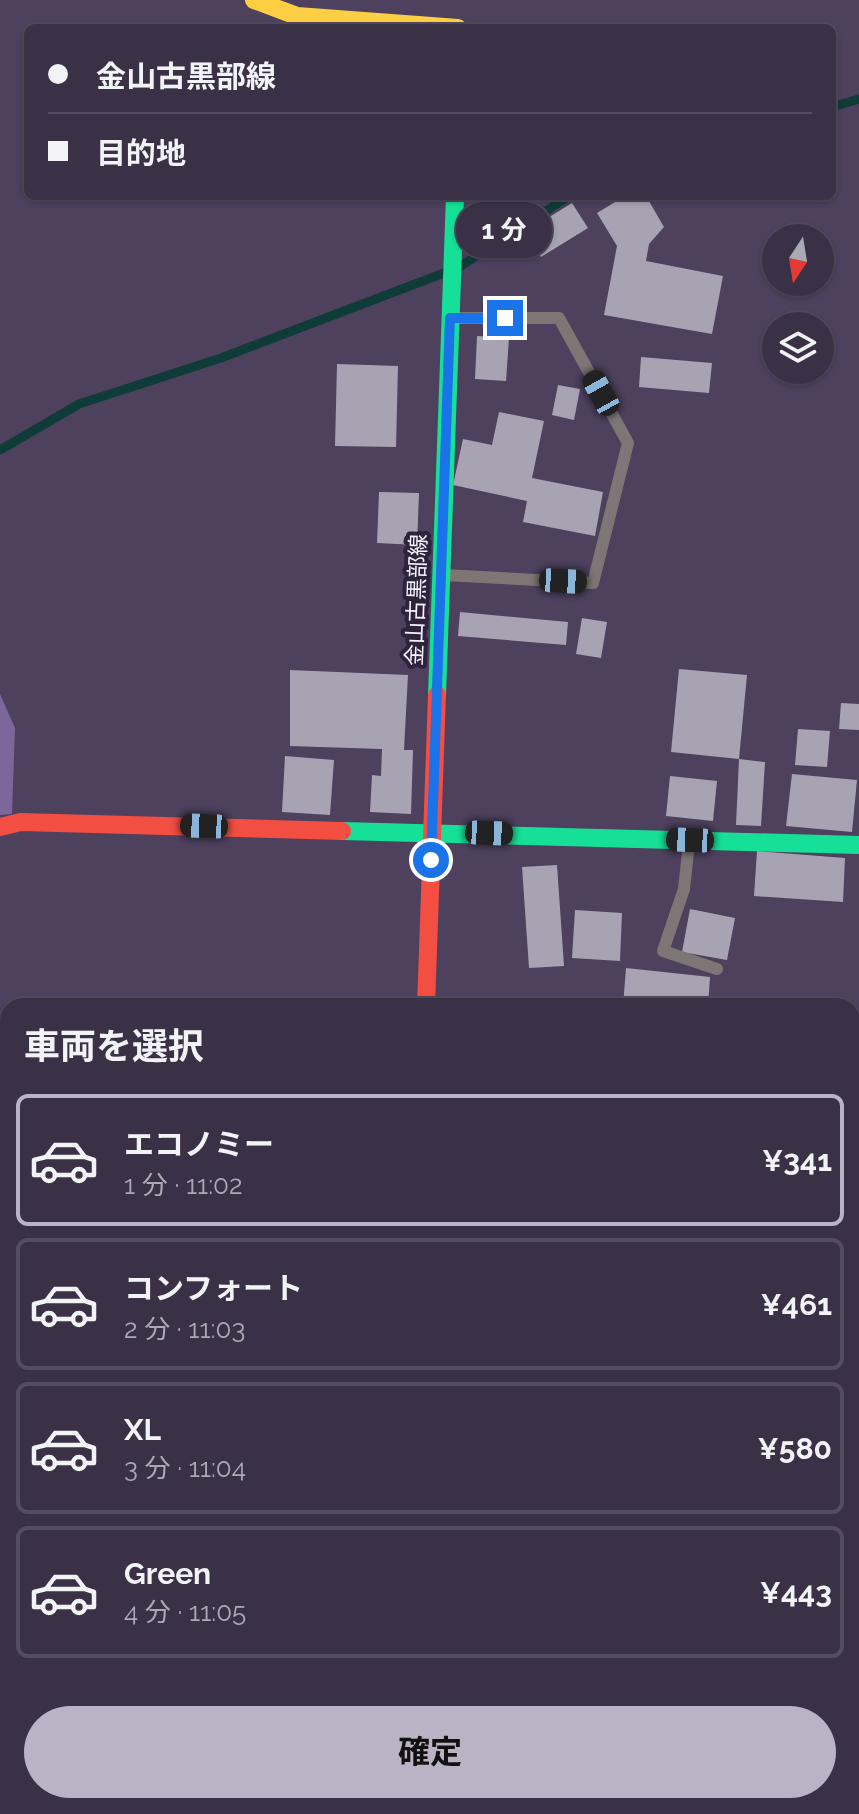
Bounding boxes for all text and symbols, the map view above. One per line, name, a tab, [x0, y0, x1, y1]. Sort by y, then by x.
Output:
text: 金山古黒部線	[96, 59, 276, 94]
text: 目的地	[96, 136, 186, 171]
callout: 1 分	[457, 202, 553, 258]
text: 1 分	[481, 215, 527, 245]
north arrow	[762, 224, 834, 296]
map controls	[762, 224, 834, 384]
route end	[487, 300, 523, 336]
button: layers	[762, 312, 834, 384]
car	[579, 366, 623, 420]
street label: 金山古黒部線	[401, 534, 431, 666]
car	[538, 568, 588, 594]
car	[180, 813, 228, 839]
car	[465, 820, 513, 846]
car	[666, 827, 714, 853]
route start	[413, 842, 449, 878]
text: 車両を選択	[24, 1025, 204, 1067]
icon: car	[28, 1124, 100, 1196]
text: エコノミー	[124, 1127, 274, 1162]
text: ¥341	[762, 1143, 832, 1178]
text: 1 分 · 11:02	[124, 1170, 243, 1200]
icon: car	[28, 1268, 100, 1340]
text: コンフォート	[124, 1271, 303, 1306]
text: ¥461	[760, 1287, 832, 1322]
text: 2 分 · 11:03	[124, 1314, 245, 1344]
icon: car	[28, 1412, 100, 1484]
text: XL	[124, 1412, 161, 1447]
text: ¥580	[757, 1431, 832, 1466]
text: 3 分 · 11:04	[124, 1453, 246, 1483]
icon: car	[28, 1556, 100, 1628]
text: Green	[124, 1556, 211, 1591]
text: ¥443	[760, 1575, 832, 1610]
text: 4 分 · 11:05	[124, 1597, 246, 1627]
button: 確定	[24, 1706, 836, 1798]

